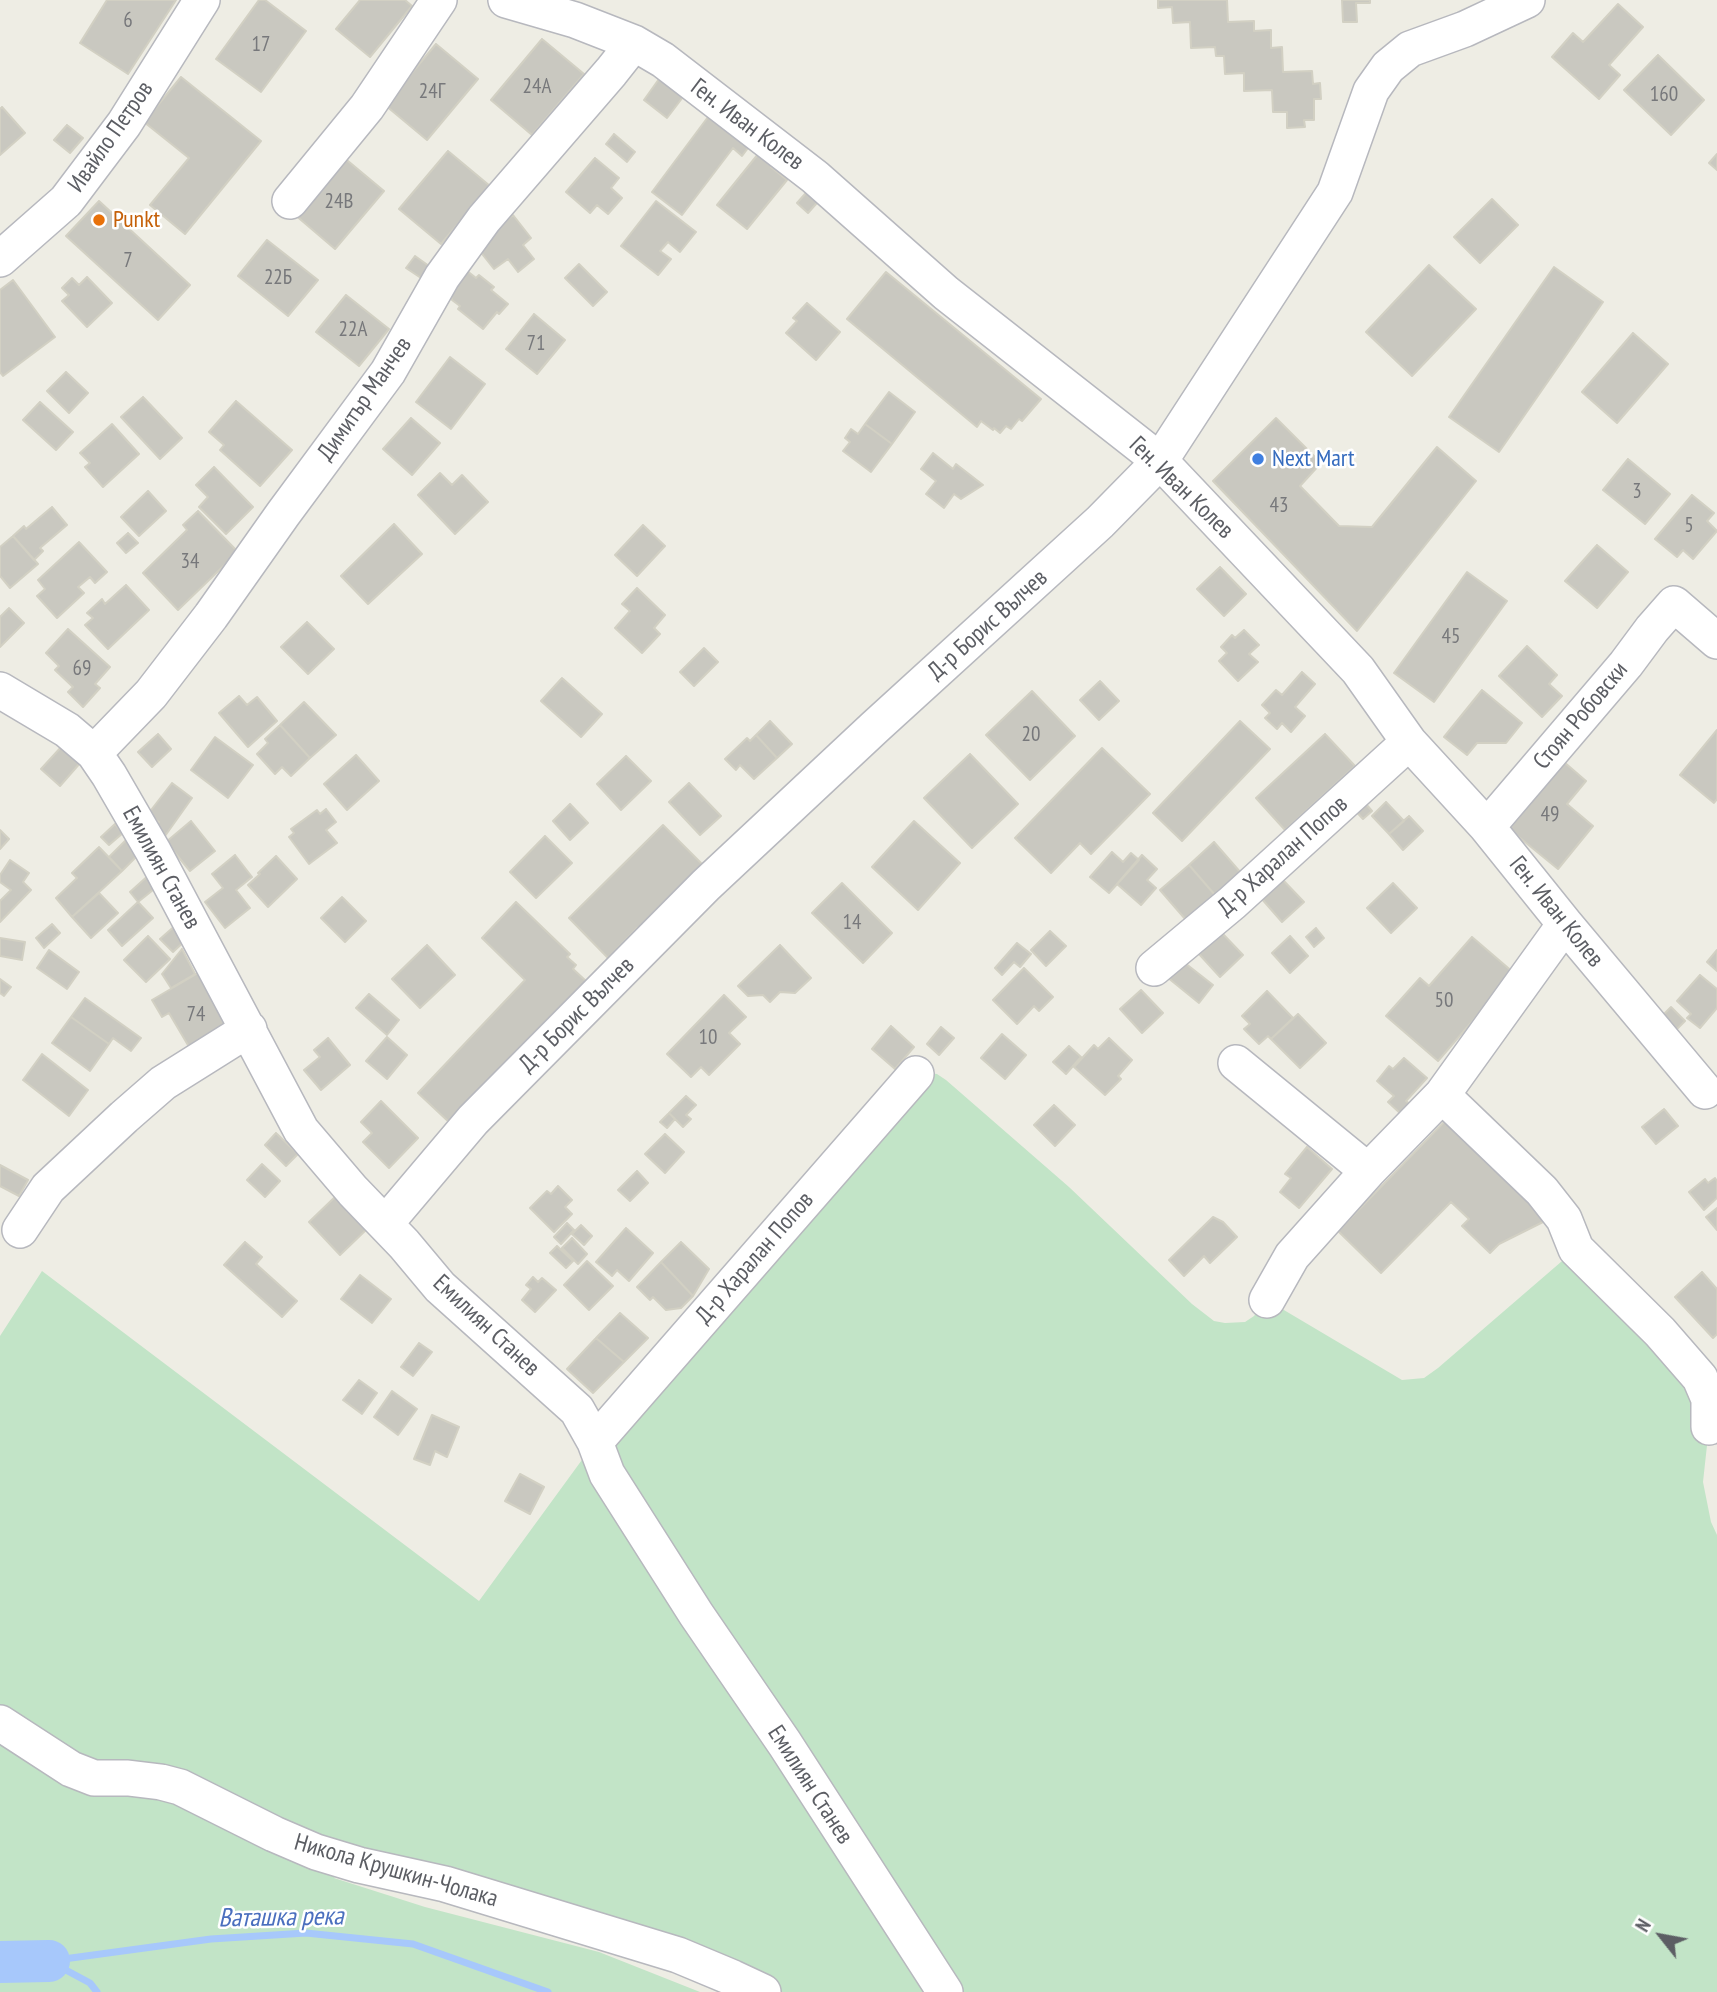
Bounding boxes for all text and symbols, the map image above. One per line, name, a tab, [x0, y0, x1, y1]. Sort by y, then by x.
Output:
house number: 6	[123, 8, 133, 34]
house number: 17	[252, 32, 270, 58]
street label: Ген. Иван Колев	[685, 73, 809, 177]
house number: 24А	[523, 74, 551, 100]
street label: Ивайло Петров	[62, 76, 160, 198]
house number: 24Г	[419, 79, 445, 105]
house number: 160	[1650, 82, 1678, 108]
house number: 24В	[325, 189, 353, 215]
place label: Punkt	[113, 206, 160, 234]
marker: Punkt	[91, 212, 107, 228]
house number: 7	[123, 248, 133, 274]
house number: 22Б	[264, 265, 292, 291]
house number: 22А	[339, 317, 367, 343]
house number: 71	[527, 331, 545, 357]
street label: Димитър Манчев	[312, 332, 418, 466]
street label: Ген. Иван Колев	[1123, 431, 1239, 545]
place label: Next Mart	[1272, 445, 1355, 473]
marker: Next Mart	[1250, 451, 1266, 467]
house number: 3	[1632, 479, 1642, 505]
house number: 43	[1270, 493, 1288, 519]
house number: 5	[1684, 513, 1694, 539]
house number: 34	[181, 549, 199, 575]
street label: Д-р Борис Вълчев	[922, 564, 1054, 686]
house number: 45	[1442, 624, 1460, 650]
house number: 69	[73, 656, 91, 682]
street label: Стоян Робовски	[1528, 656, 1634, 776]
house number: 20	[1022, 722, 1040, 748]
street label: Д-р Харалан Попов	[1212, 790, 1354, 922]
street label: Емилиян Станев	[116, 802, 206, 934]
house number: 49	[1541, 802, 1559, 828]
street label: Ген. Иван Колев	[1503, 851, 1609, 973]
house number: 14	[843, 910, 861, 936]
street label: Д-р Борис Вълчев	[513, 951, 641, 1079]
house number: 50	[1435, 988, 1453, 1014]
house number: 74	[187, 1002, 205, 1028]
house number: 10	[699, 1025, 717, 1051]
street label: Д-р Харалан Попов	[690, 1186, 820, 1330]
street label: Емилиян Станев	[427, 1269, 545, 1383]
street label: Емилиян Станев	[761, 1720, 859, 1850]
street label: Никола Крушкин-Чолака	[291, 1828, 501, 1914]
water label: Ваташка река	[218, 1901, 344, 1935]
north arrow	[1626, 1901, 1696, 1971]
text: N	[1630, 1915, 1656, 1936]

